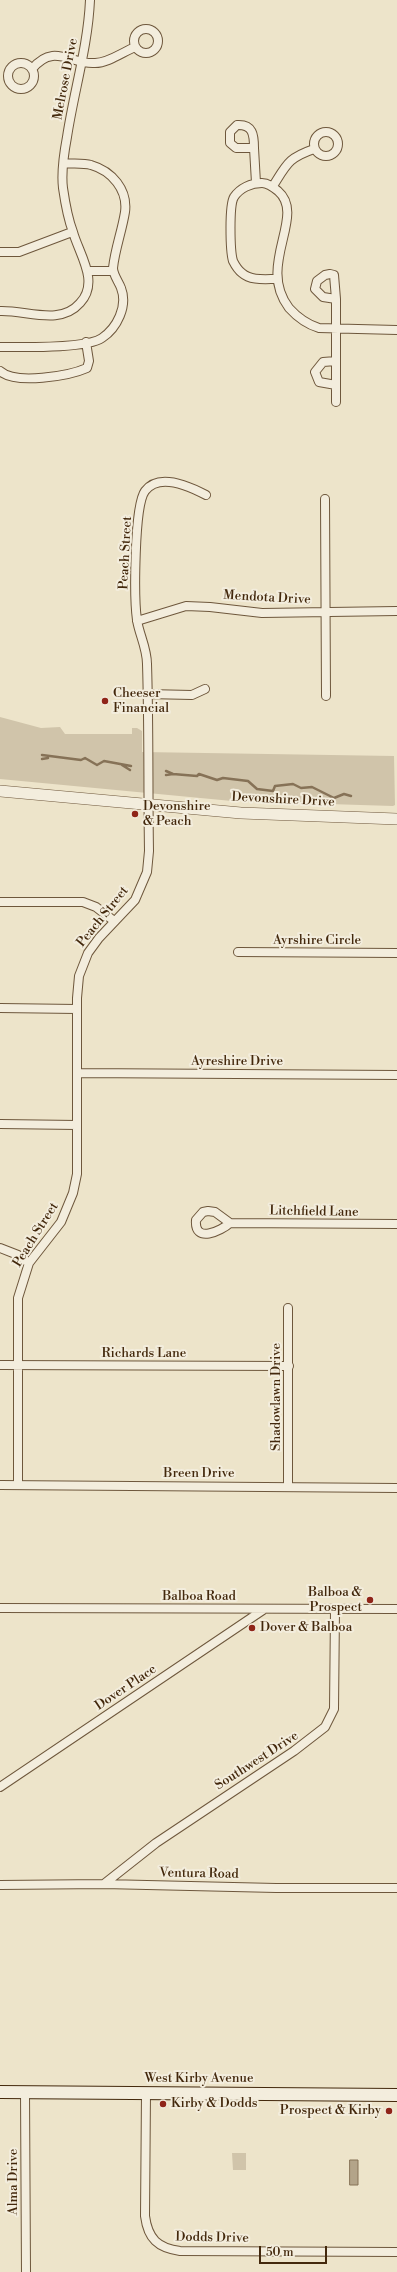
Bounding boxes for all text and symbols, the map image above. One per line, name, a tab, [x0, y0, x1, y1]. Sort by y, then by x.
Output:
street label: Melrose Drive	[50, 37, 82, 121]
street label: Peach Street	[116, 516, 136, 590]
street label: Mendota Drive	[223, 588, 311, 608]
place label: Cheeser Financial	[113, 686, 169, 717]
marker: Cheeser Financial	[100, 696, 110, 706]
street label: Devonshire Drive	[231, 790, 335, 810]
place label: Devonshire & Peach	[143, 799, 211, 830]
marker: Devonshire & Peach	[130, 809, 140, 819]
street label: Peach Street	[74, 884, 132, 950]
street label: Ayrshire Circle	[273, 933, 361, 949]
street label: Ayreshire Drive	[191, 1054, 283, 1070]
street label: Peach Street	[10, 1200, 62, 1270]
street label: Litchfield Lane	[269, 1203, 359, 1221]
street label: Shadowlawn Drive	[269, 1343, 285, 1451]
street label: Richards Lane	[102, 1346, 186, 1362]
street label: Breen Drive	[163, 1466, 235, 1482]
place label: Balboa & Prospect	[308, 1585, 362, 1616]
street label: Balboa Road	[162, 1589, 236, 1605]
marker: Balboa & Prospect	[365, 1595, 375, 1605]
place label: Dover & Balboa	[260, 1620, 352, 1636]
marker: Dover & Balboa	[247, 1623, 257, 1633]
street label: Dover Place	[92, 1662, 160, 1714]
street label: Southwest Drive	[212, 1728, 302, 1794]
street label: Ventura Road	[159, 1866, 239, 1882]
street label: West Kirby Avenue	[145, 2071, 253, 2087]
place label: Kirby & Dodds	[171, 2096, 257, 2112]
marker: Kirby & Dodds	[158, 2099, 168, 2109]
place label: Prospect & Kirby	[280, 2103, 381, 2119]
marker: Prospect & Kirby	[384, 2106, 394, 2116]
street label: Alma Drive	[6, 2149, 22, 2215]
street label: Dodds Drive	[175, 2230, 249, 2246]
scale bar	[261, 2238, 329, 2264]
text: 50 m	[266, 2245, 294, 2260]

